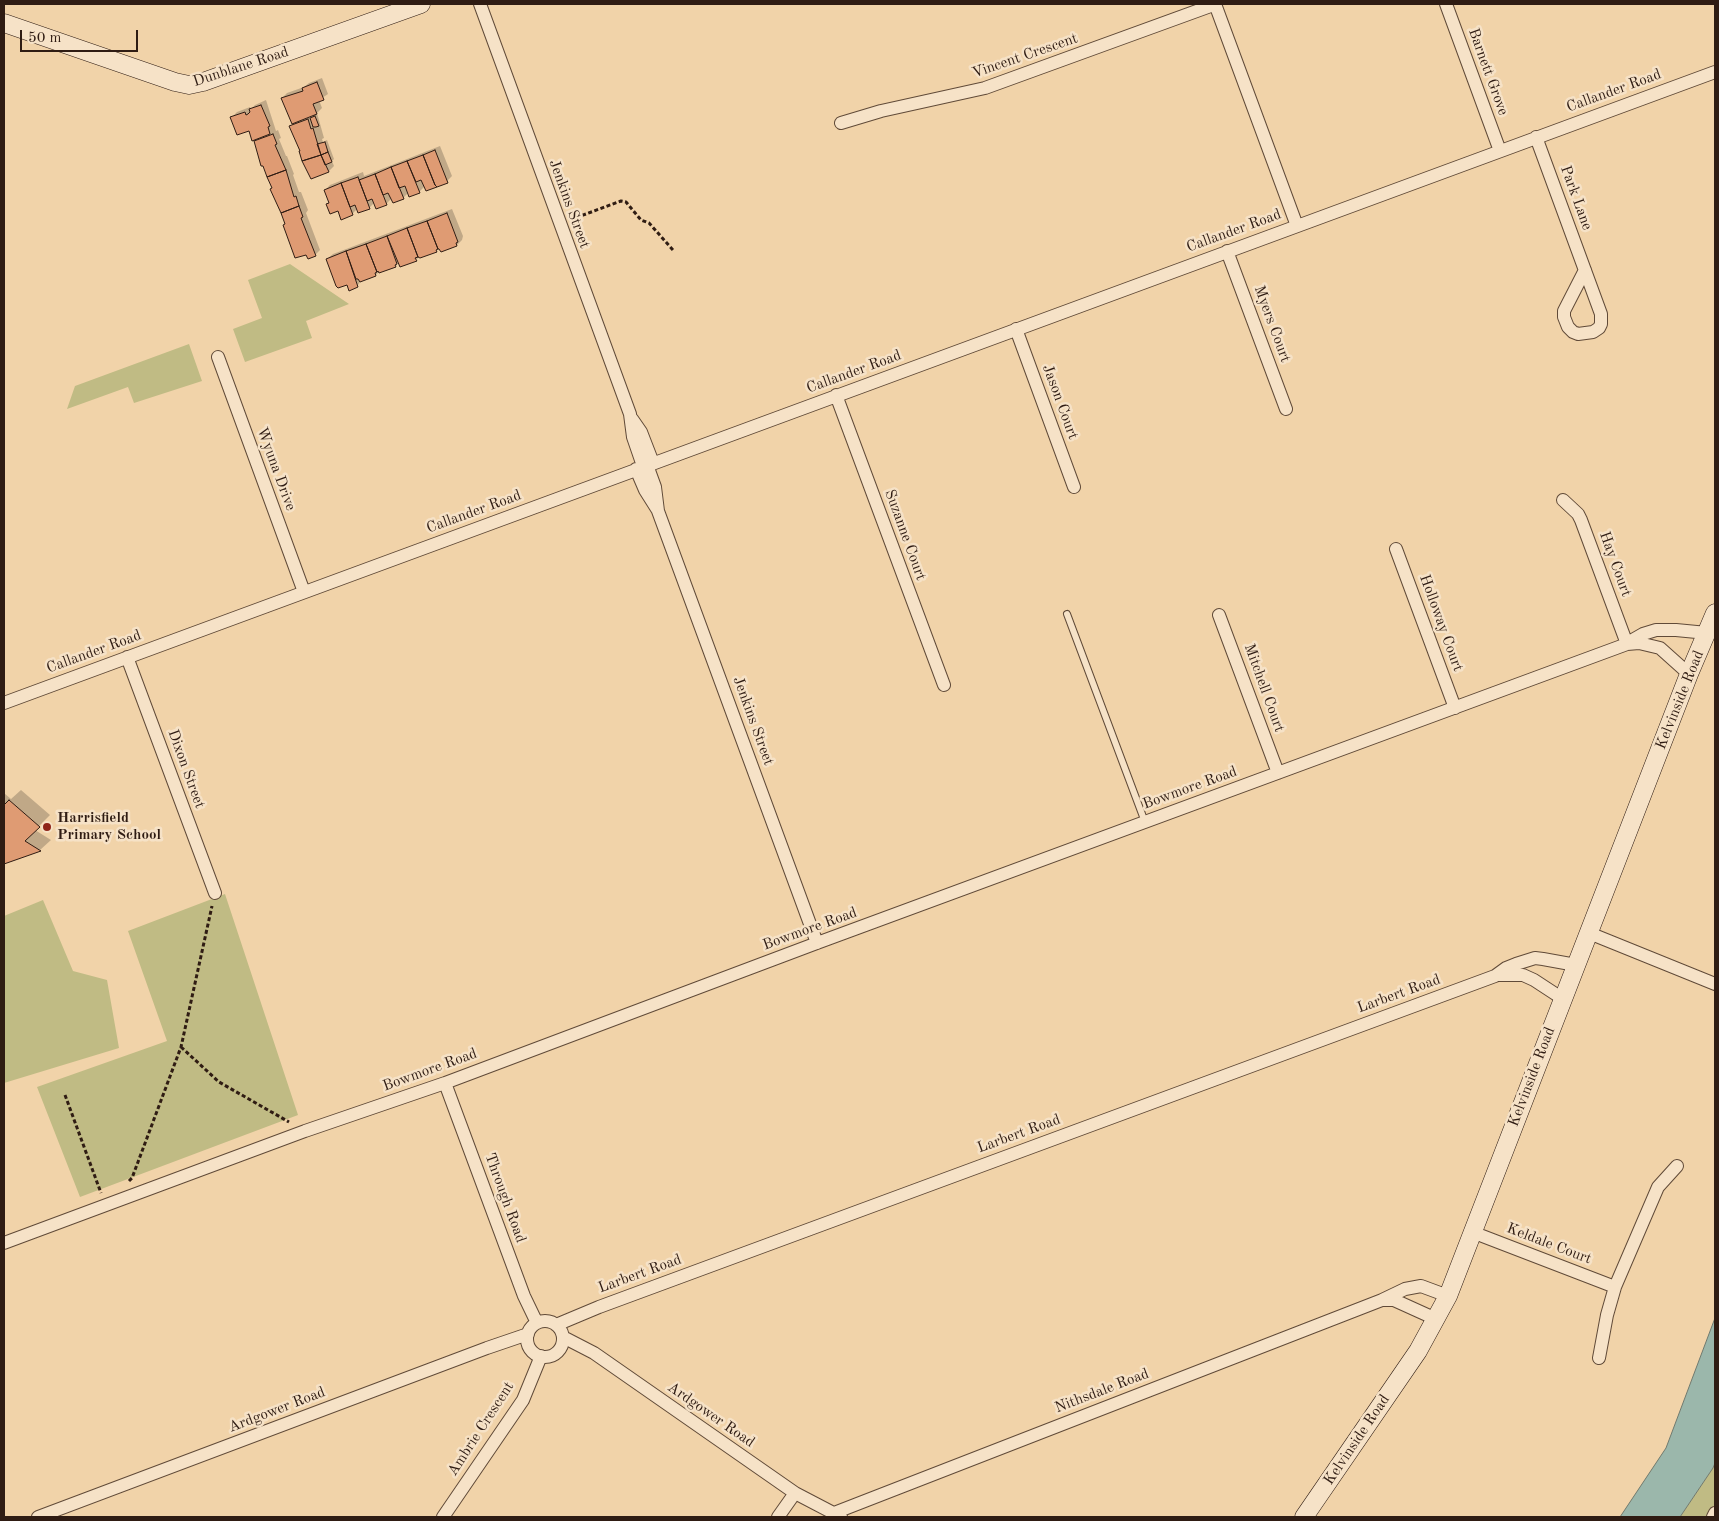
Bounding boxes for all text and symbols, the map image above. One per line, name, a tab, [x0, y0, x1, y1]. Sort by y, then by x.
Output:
scale bar	[22, 20, 140, 52]
street label: Barnett Grove	[1464, 26, 1512, 118]
street label: Vincent Crescent	[970, 30, 1080, 82]
text: 50 m	[28, 31, 62, 46]
street label: Dunblane Road	[191, 43, 291, 91]
street label: Callander Road	[1564, 66, 1664, 116]
street label: Jenkins Street	[545, 157, 593, 251]
street label: Park Lane	[1556, 163, 1596, 233]
street label: Callander Road	[1184, 206, 1284, 256]
street label: Myers Court	[1250, 283, 1294, 365]
street label: Callander Road	[804, 347, 904, 397]
street label: Jason Court	[1038, 362, 1082, 442]
street label: Wyuna Drive	[253, 425, 299, 513]
street label: Callander Road	[424, 487, 524, 537]
street label: Suzanne Court	[880, 487, 930, 583]
street label: Hay Court	[1595, 529, 1635, 599]
street label: Holloway Court	[1415, 572, 1467, 674]
street label: Callander Road	[44, 627, 144, 677]
street label: Mitchell Court	[1240, 641, 1288, 735]
street label: Kelvinside Road	[1652, 648, 1708, 752]
street label: Jenkins Street	[729, 674, 777, 768]
street label: Dixon Street	[163, 727, 209, 811]
street label: Bowmore Road	[1140, 763, 1240, 813]
place label: Harrisfield Primary School	[57, 809, 161, 844]
marker: Harrisfield Primary School	[41, 821, 53, 833]
street label: Bowmore Road	[760, 904, 860, 954]
street label: Larbert Road	[1355, 971, 1443, 1017]
street label: Kelvinside Road	[1505, 1025, 1559, 1129]
street label: Bowmore Road	[380, 1045, 480, 1095]
street label: Larbert Road	[975, 1111, 1063, 1157]
street label: Through Road	[480, 1151, 530, 1245]
street label: Keldale Court	[1504, 1220, 1594, 1268]
street label: Larbert Road	[596, 1251, 684, 1297]
street label: Nithsdale Road	[1052, 1365, 1152, 1417]
street label: Ambrie Crescent	[444, 1378, 518, 1480]
street label: Ardgower Road	[664, 1378, 758, 1452]
street label: Ardgower Road	[226, 1383, 328, 1437]
street label: Kelvinside Road	[1320, 1391, 1394, 1489]

